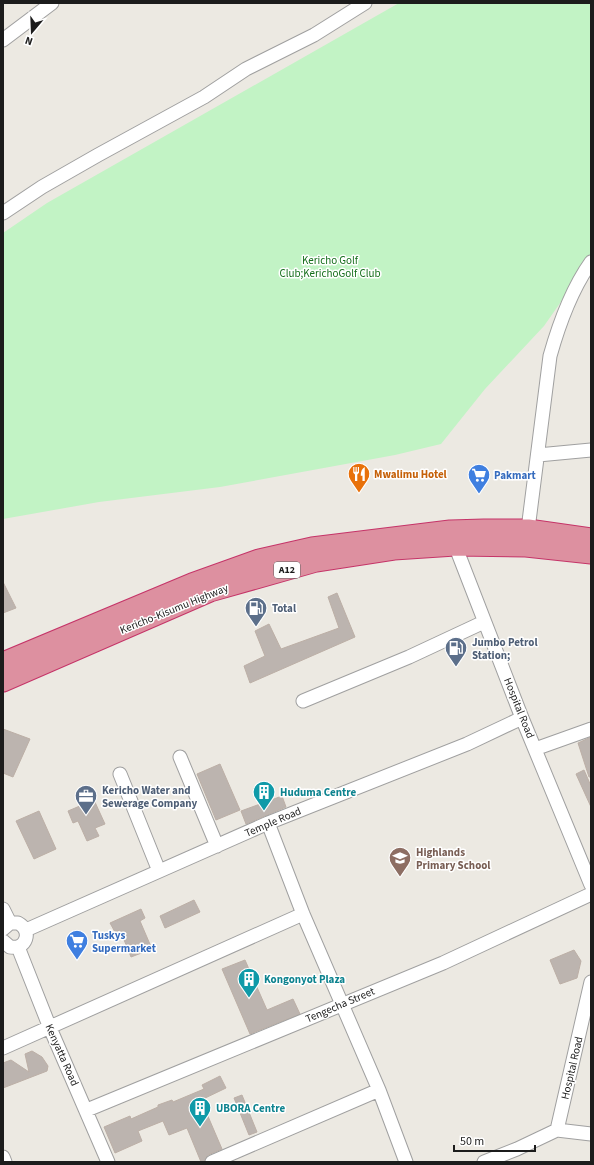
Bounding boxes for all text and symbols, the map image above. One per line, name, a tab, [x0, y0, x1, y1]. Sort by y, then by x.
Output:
north arrow	[12, 12, 52, 52]
text: N	[23, 33, 35, 49]
park label: Kericho Golf Club;KerichoGolf Club	[279, 253, 381, 281]
restaurant icon: Mwalimu Hotel	[346, 461, 372, 494]
supermarket icon: Pakmart	[466, 462, 492, 495]
place label: Mwalimu Hotel	[374, 467, 448, 482]
place label: Pakmart	[494, 468, 537, 483]
road number: A12	[274, 562, 300, 578]
street label: Kericho-Kisumu Highway	[118, 580, 230, 638]
fuel station icon: Total	[243, 595, 269, 628]
place label: Total	[272, 601, 297, 616]
fuel station icon: Jumbo Petrol Station;	[443, 635, 469, 668]
place label: Jumbo Petrol Station;	[472, 635, 538, 663]
street label: Hospital Road	[500, 675, 538, 741]
building icon: Huduma Centre	[251, 779, 277, 812]
office icon: Kericho Water and Sewerage Company	[73, 783, 99, 816]
place label: Kericho Water and Sewerage Company	[102, 783, 198, 811]
place label: Huduma Centre	[280, 785, 357, 800]
street label: Temple Road	[242, 803, 304, 841]
school or university icon: Highlands Primary School	[387, 845, 413, 878]
place label: Highlands Primary School	[416, 845, 491, 873]
supermarket icon: Tuskys Supermarket	[64, 928, 90, 961]
place label: Tuskys Supermarket	[92, 928, 157, 956]
building icon: Kongonyot Plaza	[236, 966, 262, 999]
place label: Kongonyot Plaza	[264, 972, 345, 987]
street label: Tengecha Street	[303, 984, 377, 1026]
street label: Kenyatta Road	[42, 1022, 82, 1088]
street label: Hospital Road	[557, 1035, 587, 1101]
building icon: UBORA Centre	[187, 1095, 213, 1128]
place label: UBORA Centre	[216, 1101, 286, 1116]
scale bar	[454, 1127, 535, 1153]
text: 50 m	[460, 1133, 484, 1150]

